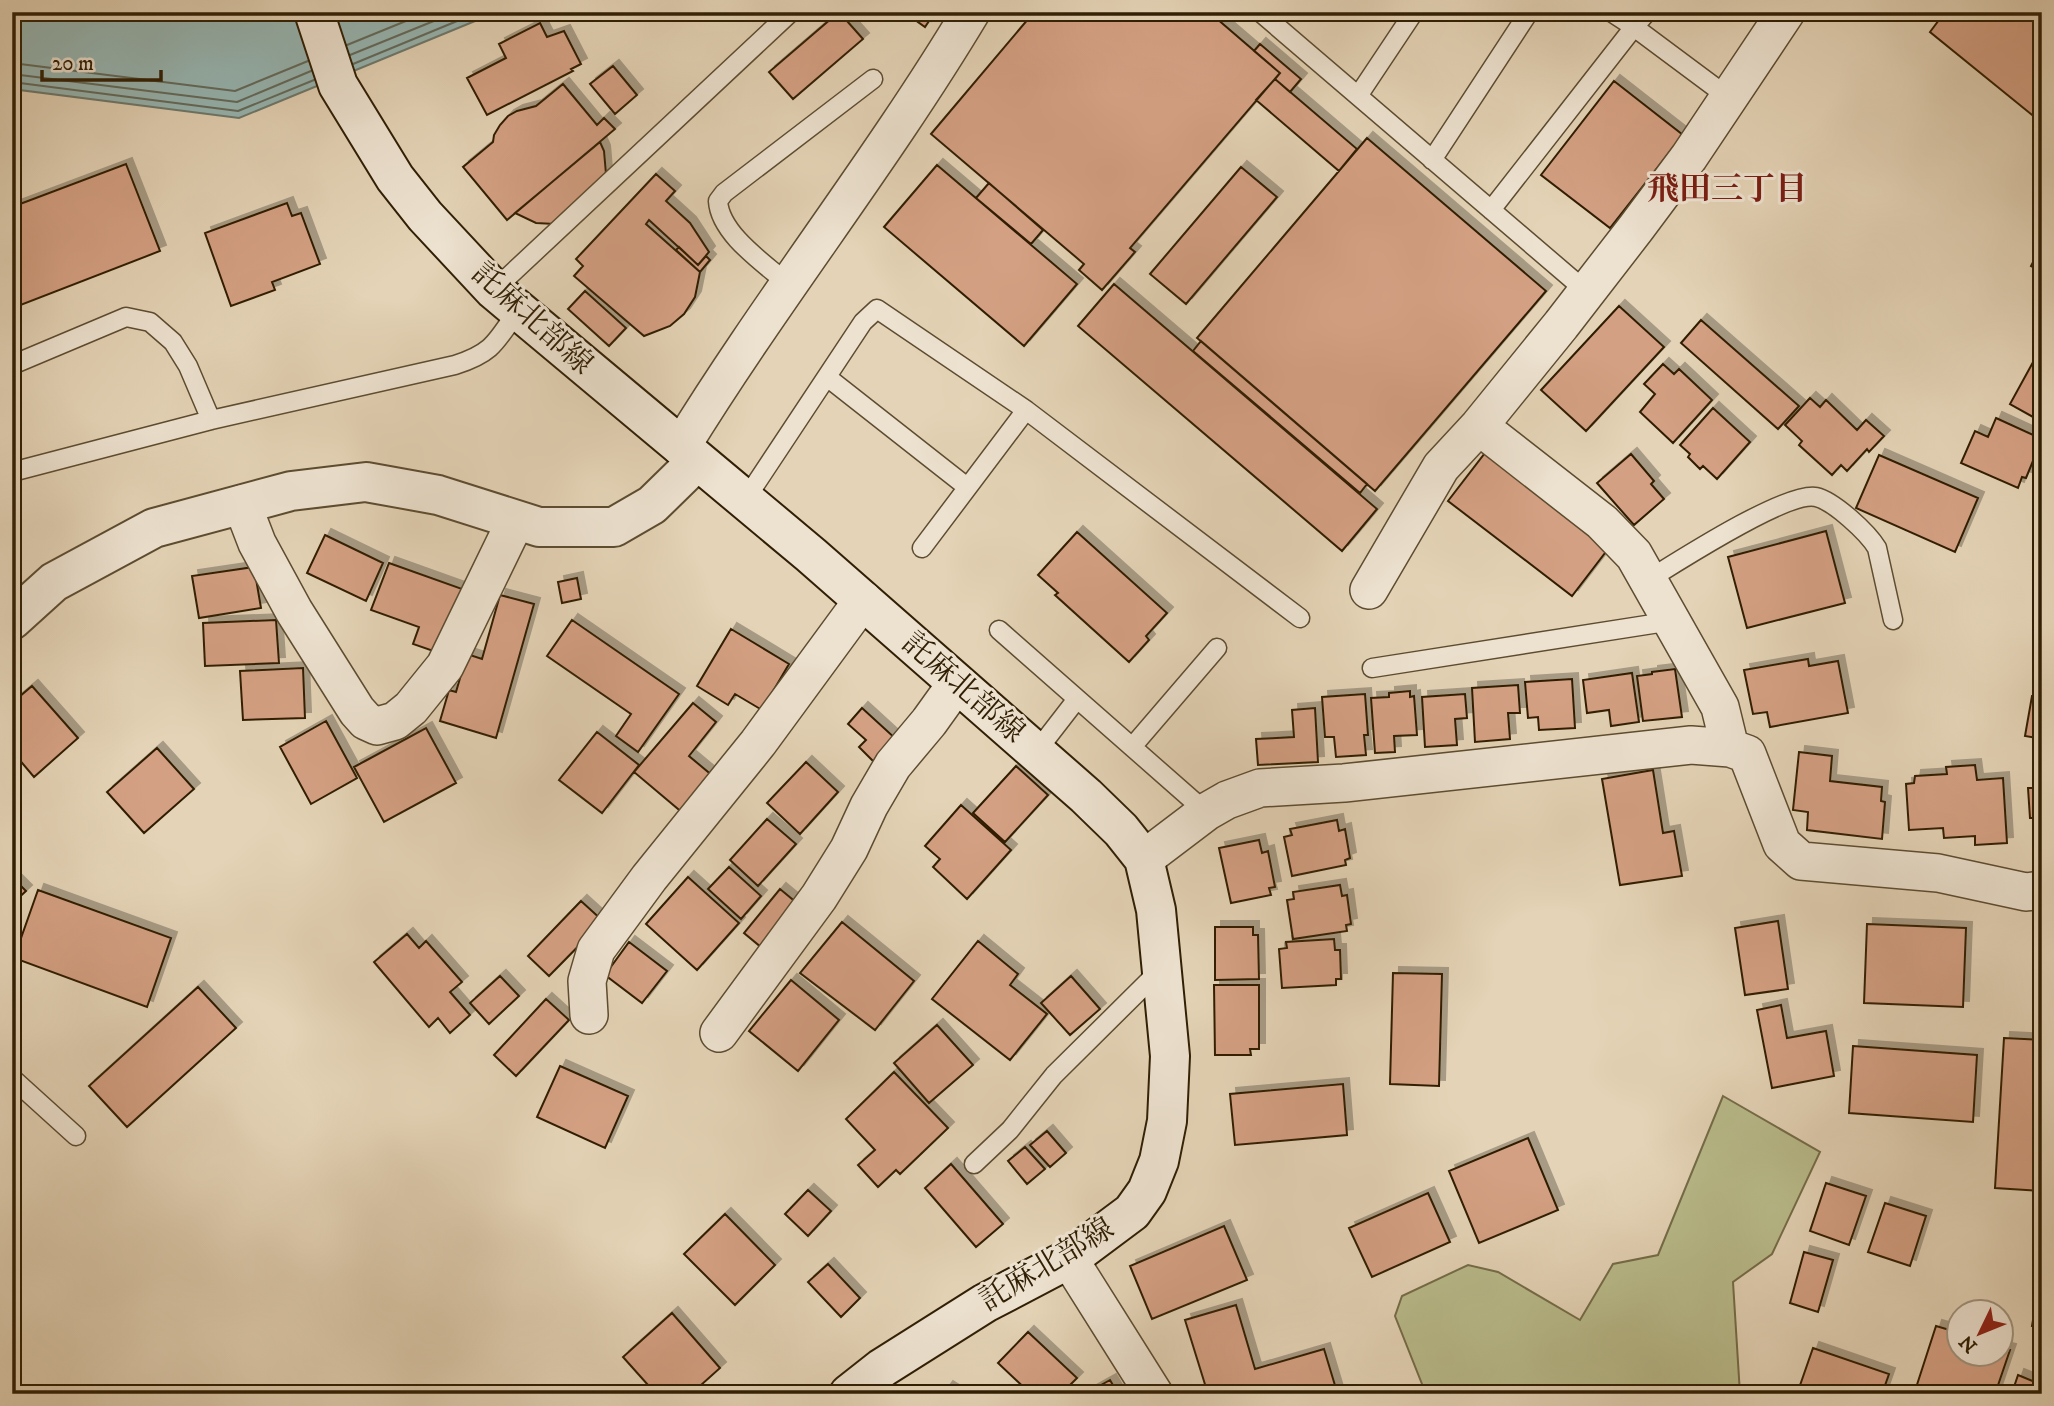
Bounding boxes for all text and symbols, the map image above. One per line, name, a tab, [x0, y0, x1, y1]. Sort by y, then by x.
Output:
scale bar	[42, 38, 161, 82]
text: 20 m	[52, 51, 94, 77]
district label: 飛田三丁目	[1647, 170, 1807, 210]
street label: 託麻北部線	[464, 255, 600, 383]
street label: 託麻北部線	[894, 625, 1032, 751]
street label: 託麻北部線	[973, 1211, 1121, 1319]
north arrow	[1946, 1298, 2016, 1368]
text: N	[1955, 1330, 1982, 1357]

